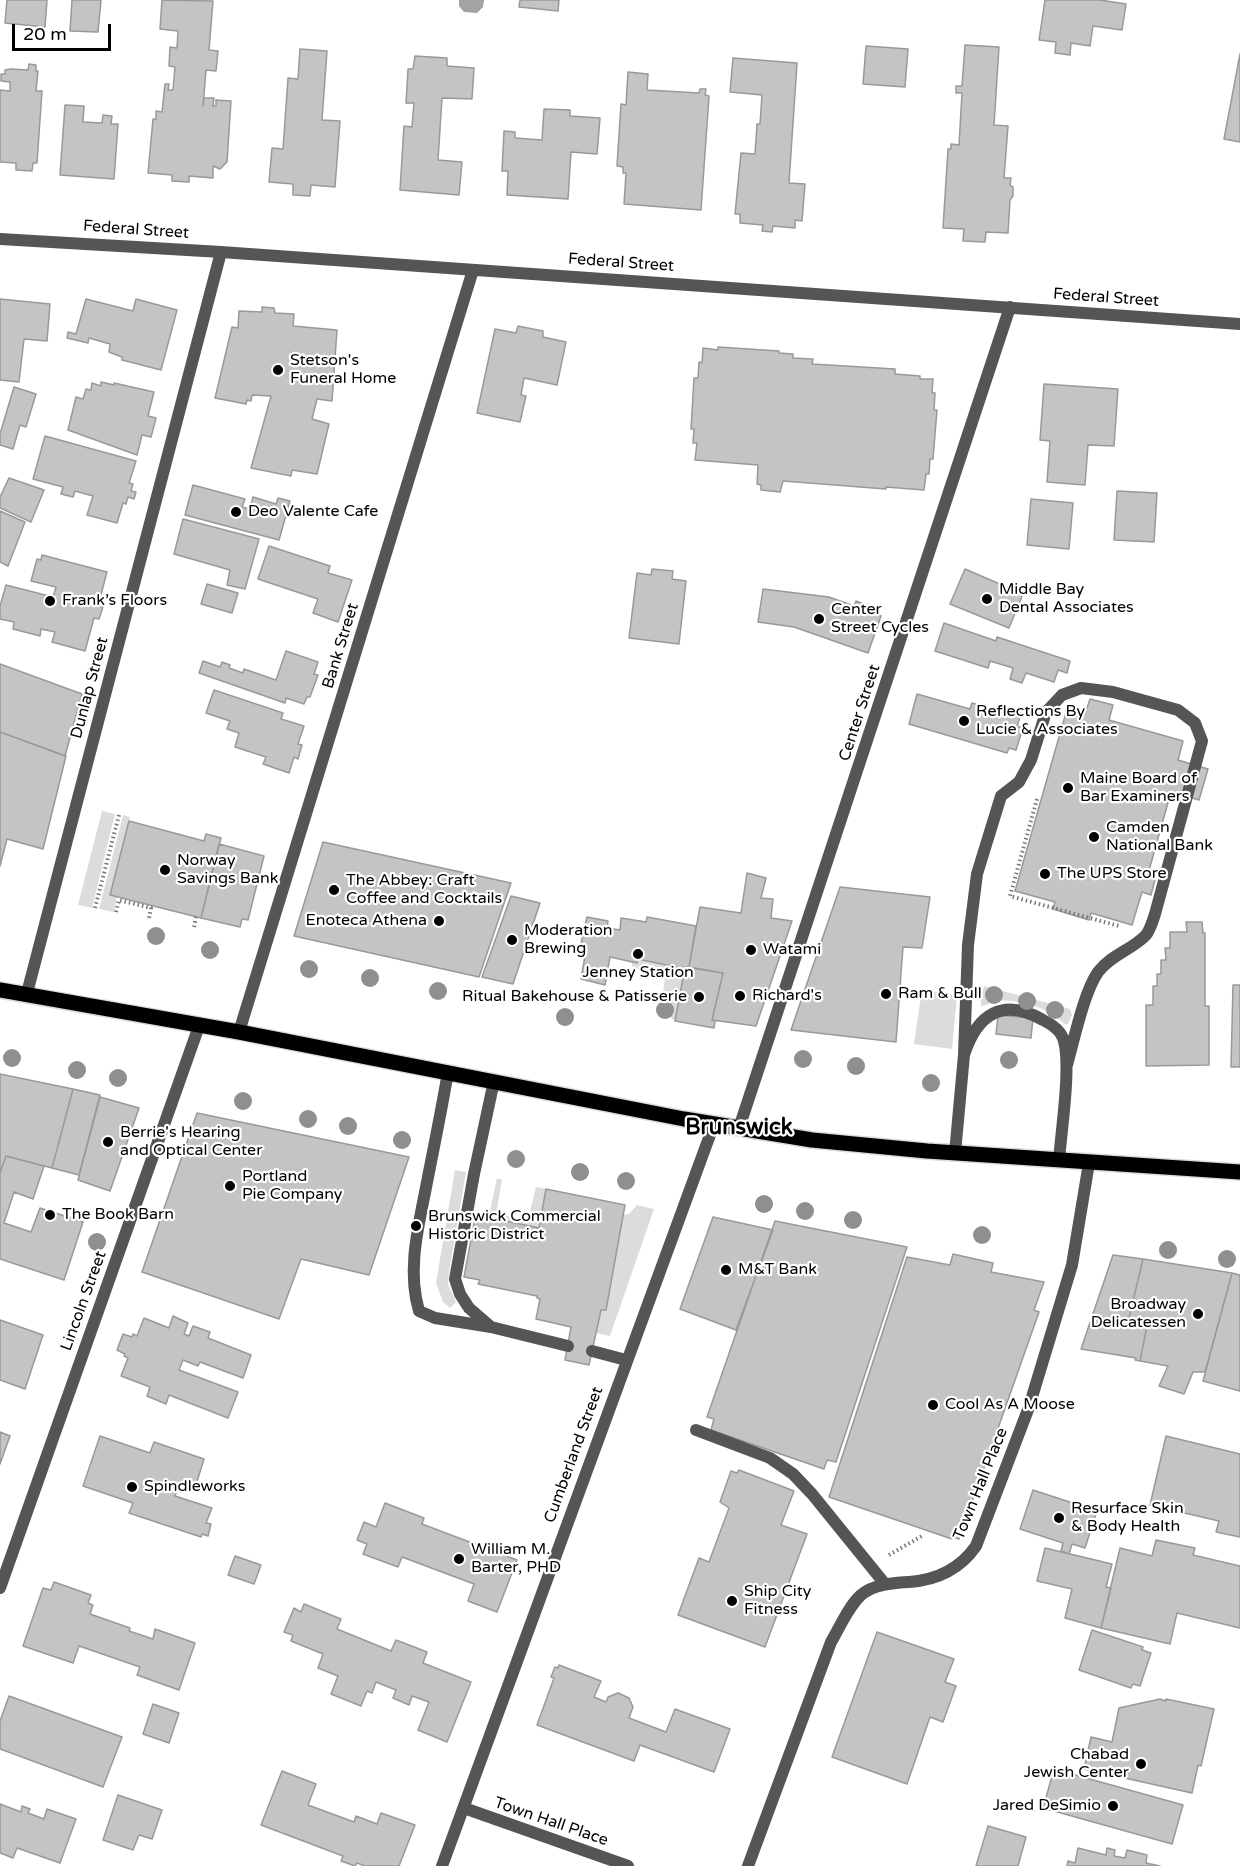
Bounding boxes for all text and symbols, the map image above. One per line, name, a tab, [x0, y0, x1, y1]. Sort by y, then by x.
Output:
scale bar	[15, 12, 114, 50]
text: 20 m	[23, 23, 67, 45]
street label: Federal Street	[82, 217, 190, 243]
street label: Federal Street	[567, 250, 675, 276]
street label: Federal Street	[1052, 285, 1160, 311]
place label: Stetson's Funeral Home	[290, 351, 396, 389]
marker: Stetson's Funeral Home	[271, 363, 285, 377]
place label: Deo Valente Cafe	[248, 502, 378, 522]
marker: Deo Valente Cafe	[229, 505, 243, 519]
place label: Middle Bay Dental Associates	[999, 580, 1134, 618]
place label: Frank’s Floors	[62, 591, 167, 611]
marker: Middle Bay Dental Associates	[980, 592, 994, 606]
marker: Frank’s Floors	[43, 594, 57, 608]
place label: Center Street Cycles	[831, 600, 929, 638]
street label: Bank Street	[319, 601, 363, 691]
marker: Center Street Cycles	[812, 612, 826, 626]
street label: Dunlap Street	[67, 635, 113, 741]
street label: Center Street	[835, 662, 885, 764]
place label: Reflections By Lucie & Associates	[976, 702, 1118, 740]
marker: Reflections By Lucie & Associates	[957, 714, 971, 728]
place label: Maine Board of Bar Examiners	[1080, 769, 1197, 807]
marker: Maine Board of Bar Examiners	[1061, 781, 1075, 795]
place label: Camden National Bank	[1106, 818, 1213, 856]
marker: Camden National Bank	[1087, 830, 1101, 844]
place label: Norway Savings Bank	[177, 851, 278, 889]
marker: Norway Savings Bank	[158, 863, 172, 877]
place label: The UPS Store	[1057, 864, 1167, 884]
marker: The UPS Store	[1038, 867, 1052, 881]
place label: The Abbey: Craft Coffee and Cocktails	[346, 871, 502, 909]
marker: The Abbey: Craft Coffee and Cocktails	[327, 883, 341, 897]
place label: Enoteca Athena	[306, 911, 427, 931]
marker: Enoteca Athena	[432, 914, 446, 928]
place label: Moderation Brewing	[524, 921, 613, 959]
marker: Moderation Brewing	[505, 933, 519, 947]
place label: Watami	[763, 940, 821, 960]
marker: Watami	[744, 943, 758, 957]
marker: Jenney Station	[631, 947, 645, 961]
place label: Jenney Station	[582, 963, 694, 983]
place label: Ram & Bull	[898, 984, 982, 1004]
place label: Richard's	[752, 986, 822, 1006]
place label: Ritual Bakehouse & Patisserie	[462, 987, 687, 1007]
marker: Ram & Bull	[879, 987, 893, 1001]
marker: Richard's	[733, 989, 747, 1003]
marker: Ritual Bakehouse & Patisserie	[692, 990, 706, 1004]
district label: Brunswick	[685, 1115, 793, 1141]
place label: Berrie's Hearing and Optical Center	[120, 1123, 262, 1161]
marker: Berrie's Hearing and Optical Center	[101, 1135, 115, 1149]
place label: Portland Pie Company	[242, 1167, 342, 1205]
marker: Portland Pie Company	[223, 1179, 237, 1193]
place label: The Book Barn	[62, 1205, 174, 1225]
place label: Brunswick Commercial Historic District	[428, 1207, 601, 1245]
marker: The Book Barn	[43, 1208, 57, 1222]
marker: Brunswick Commercial Historic District	[409, 1219, 423, 1233]
street label: Lincoln Street	[57, 1248, 111, 1354]
place label: M&T Bank	[738, 1260, 817, 1280]
marker: M&T Bank	[719, 1263, 733, 1277]
place label: Broadway Delicatessen	[1091, 1295, 1186, 1333]
marker: Broadway Delicatessen	[1191, 1307, 1205, 1321]
street label: Cumberland Street	[540, 1384, 608, 1526]
place label: Cool As A Moose	[945, 1395, 1075, 1415]
marker: Cool As A Moose	[926, 1398, 940, 1412]
street label: Town Hall Place	[950, 1425, 1012, 1543]
place label: Spindleworks	[144, 1477, 245, 1497]
marker: Spindleworks	[125, 1480, 139, 1494]
place label: Resurface Skin & Body Health	[1071, 1499, 1184, 1537]
marker: Resurface Skin & Body Health	[1052, 1511, 1066, 1525]
place label: William M. Barter, PHD	[471, 1540, 561, 1578]
marker: William M. Barter, PHD	[452, 1552, 466, 1566]
place label: Ship City Fitness	[744, 1582, 811, 1620]
marker: Ship City Fitness	[725, 1594, 739, 1608]
place label: Chabad Jewish Center	[1024, 1745, 1129, 1783]
marker: Chabad Jewish Center	[1134, 1757, 1148, 1771]
street label: Town Hall Place	[491, 1794, 611, 1850]
place label: Jared DeSimio	[993, 1796, 1101, 1816]
marker: Jared DeSimio	[1106, 1799, 1120, 1813]

